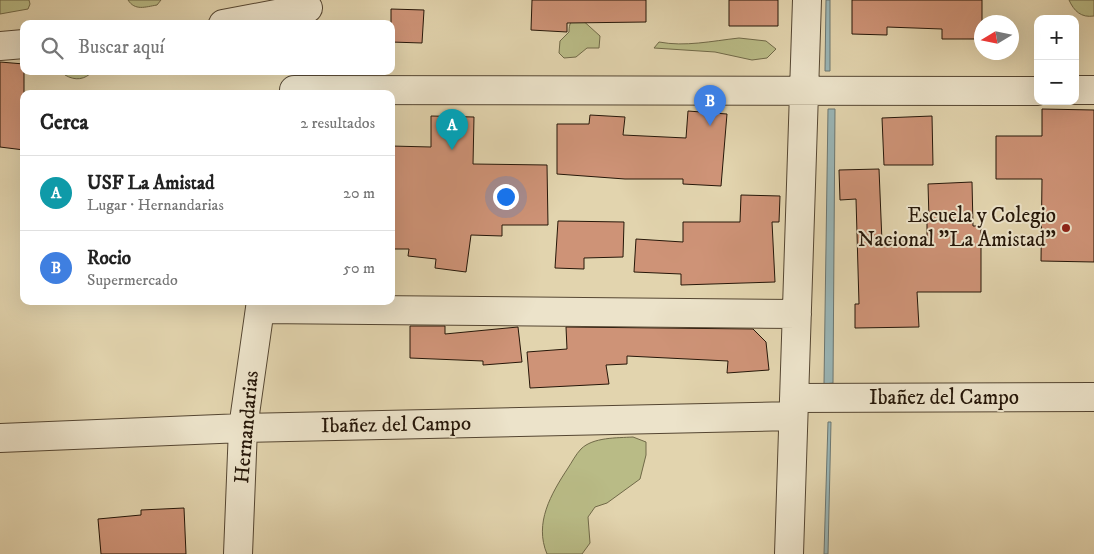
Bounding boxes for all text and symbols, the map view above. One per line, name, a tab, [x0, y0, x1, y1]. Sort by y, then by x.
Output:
north arrow	[974, 15, 1019, 60]
map controls	[1034, 15, 1079, 105]
button: +	[1034, 15, 1079, 60]
search box	[20, 20, 395, 75]
icon: search	[38, 34, 66, 62]
text: Buscar aquí	[78, 36, 164, 59]
button: −	[1034, 60, 1079, 105]
pin: B	[694, 85, 726, 126]
pin: A	[436, 109, 468, 150]
text: Cerca	[40, 110, 88, 136]
text: 2 resultados	[300, 113, 375, 133]
text: USF La Amistad	[87, 172, 214, 195]
text: A	[51, 183, 61, 203]
text: 20 m	[343, 183, 375, 203]
your location	[493, 184, 519, 210]
text: Lugar · Hernandarias	[87, 195, 224, 215]
place label: Escuela y Colegio Nacional "La Amistad"	[858, 203, 1056, 253]
marker: Escuela y Colegio Nacional "La Amistad"	[1060, 222, 1072, 234]
text: Rocio	[87, 247, 131, 270]
text: B	[51, 258, 61, 278]
text: 50 m	[343, 258, 375, 278]
text: Supermercado	[87, 270, 178, 290]
street label: Hernandarias	[229, 369, 265, 485]
street label: Ibañez del Campo	[869, 385, 1019, 411]
street label: Ibañez del Campo	[321, 411, 471, 439]

